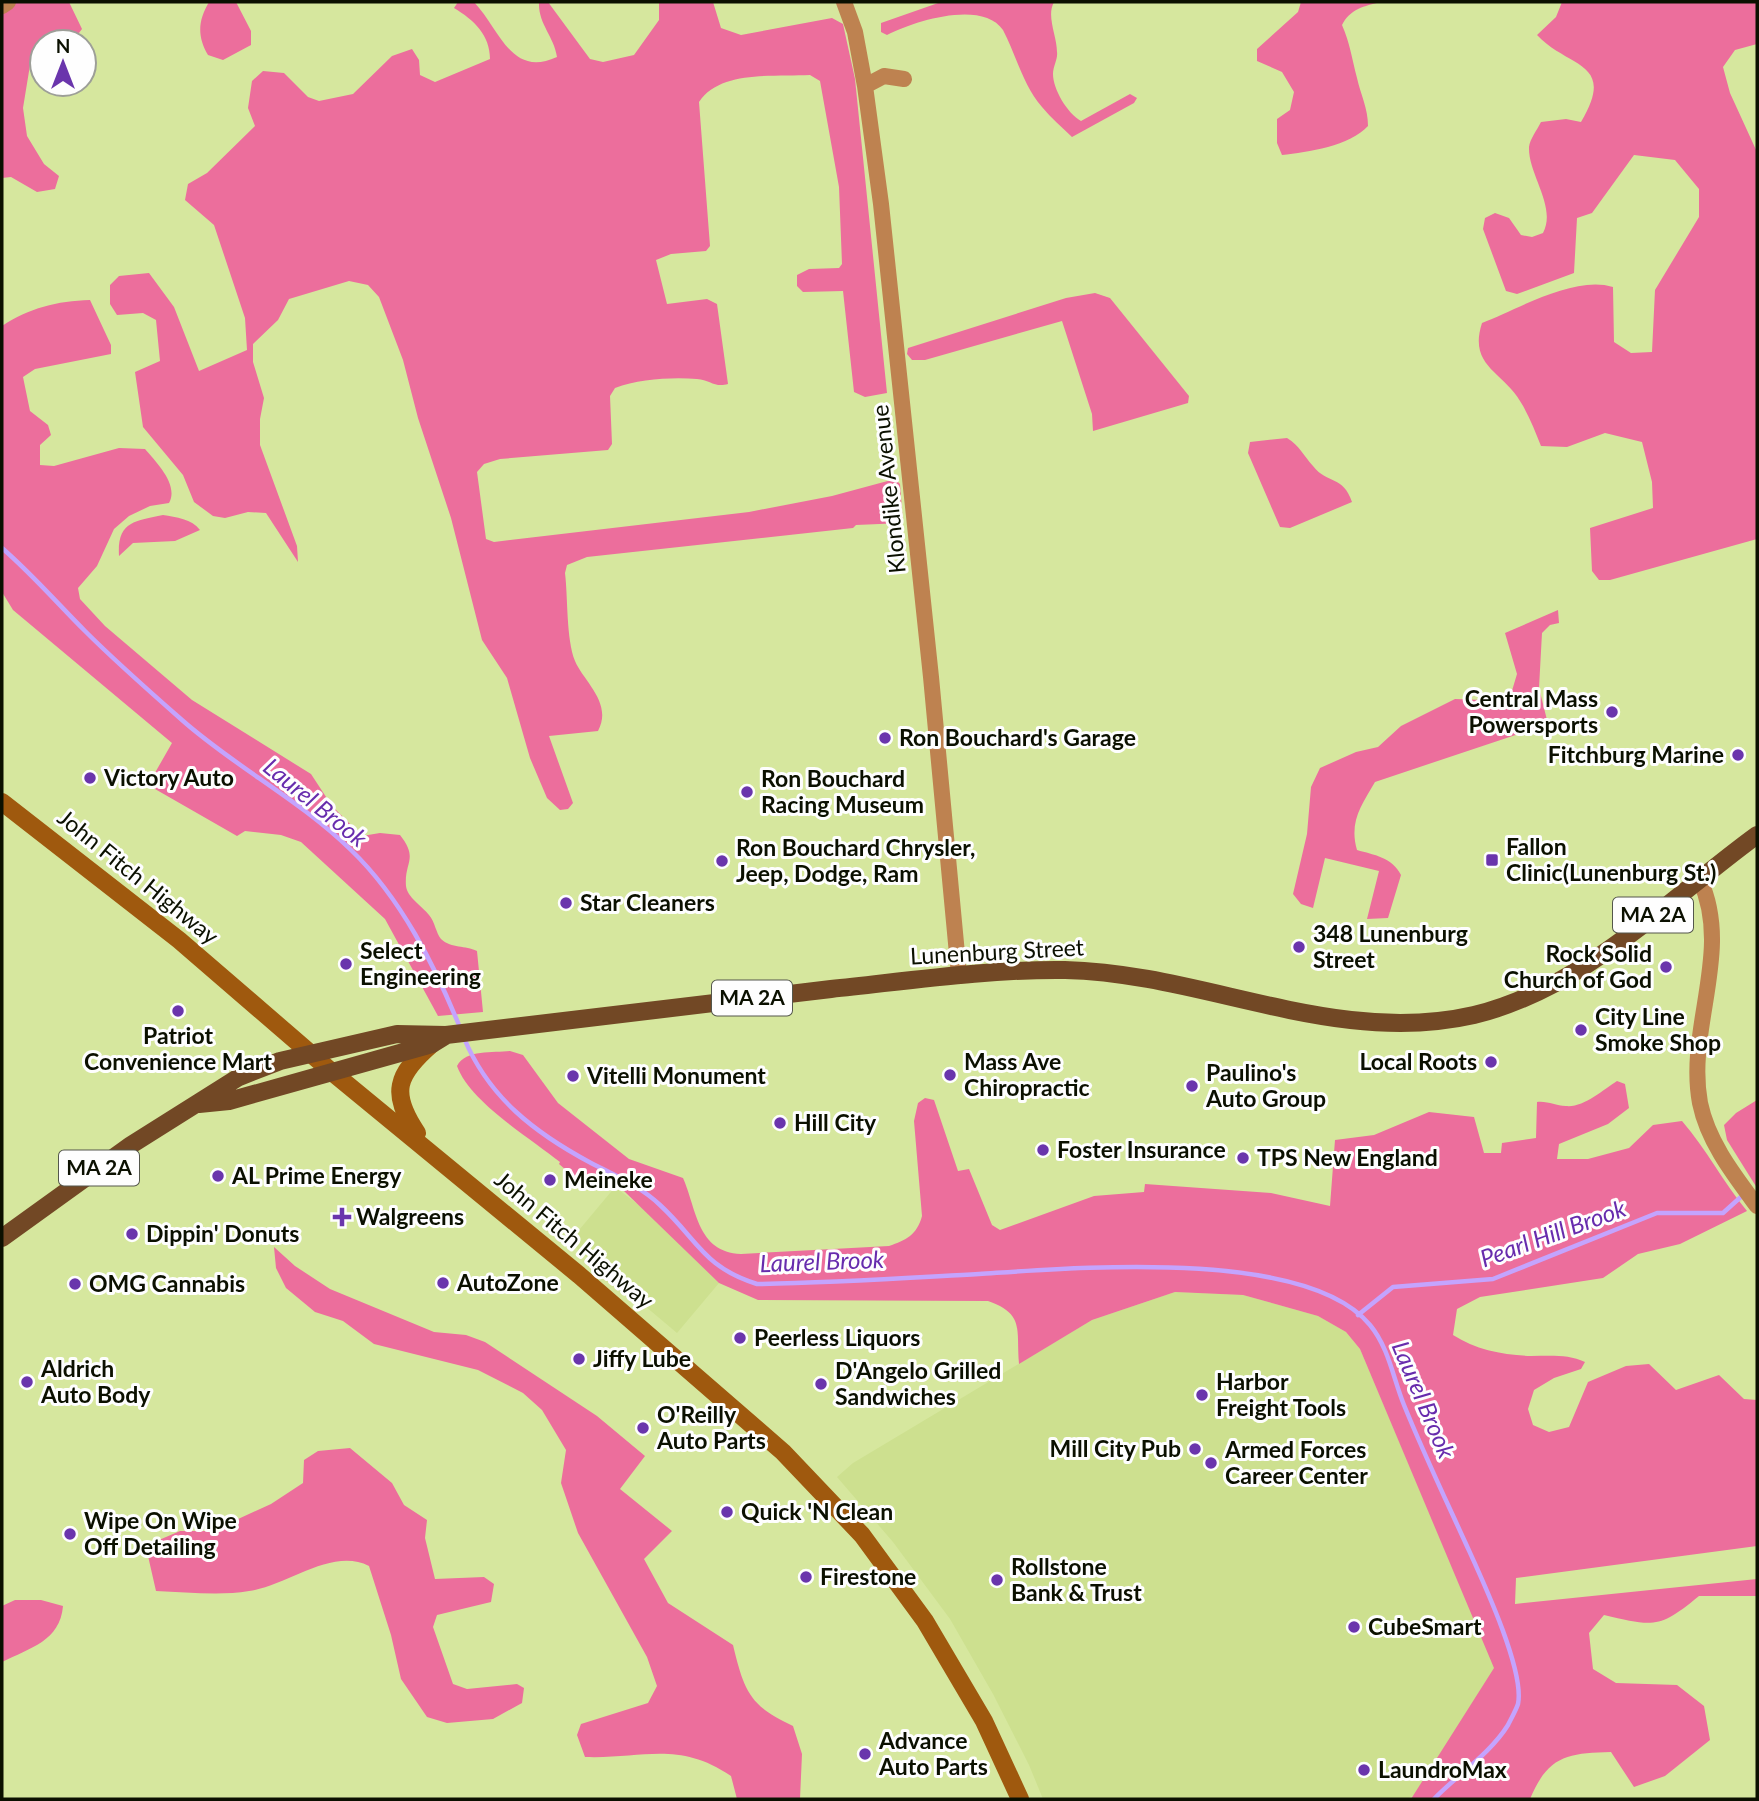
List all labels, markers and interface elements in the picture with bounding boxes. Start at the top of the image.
north arrow [28,28,98,98]
text: N [56,34,70,57]
street label: Klondike Avenue [865,403,911,575]
place label: Central Mass Powersports [1465,684,1598,738]
marker: Central Mass Powersports [1604,704,1620,720]
place label: Ron Bouchard's Garage [899,723,1136,751]
marker: Ron Bouchard's Garage [877,730,893,746]
place label: Fitchburg Marine [1548,740,1724,768]
marker: Fitchburg Marine [1730,747,1746,763]
water label: Laurel Brook [258,751,374,853]
place label: Victory Auto [103,763,234,791]
place label: Ron Bouchard Racing Museum [761,764,924,818]
marker: Victory Auto [82,770,98,786]
marker: Ron Bouchard Racing Museum [739,784,755,800]
street label: John Fitch Highway [53,803,225,950]
place label: Fallon Clinic(Lunenburg St.) [1506,832,1716,886]
place label: Ron Bouchard Chrysler, Jeep, Dodge, Ram [736,833,975,887]
marker: Fallon Clinic(Lunenburg St.) [1484,852,1500,868]
marker: Ron Bouchard Chrysler, Jeep, Dodge, Ram [714,853,730,869]
place label: Star Cleaners [580,888,715,916]
marker: Star Cleaners [558,895,574,911]
road number: MA 2A [1613,898,1693,932]
place label: 348 Lunenburg Street [1313,919,1468,973]
street label: Lunenburg Street [909,932,1085,970]
place label: Select Engineering [360,936,481,990]
marker: 348 Lunenburg Street [1291,939,1307,955]
place label: Rock Solid Church of God [1504,939,1652,993]
marker: Select Engineering [338,956,354,972]
marker: Rock Solid Church of God [1658,959,1674,975]
road number: MA 2A [712,981,792,1016]
place label: City Line Smoke Shop [1595,1002,1721,1056]
marker: Patriot Convenience Mart [170,1003,186,1019]
place label: Patriot Convenience Mart [84,1021,272,1075]
marker: City Line Smoke Shop [1573,1022,1589,1038]
place label: Mass Ave Chiropractic [964,1047,1090,1101]
place label: Local Roots [1359,1047,1477,1075]
marker: Local Roots [1483,1054,1499,1070]
place label: Paulino's Auto Group [1205,1058,1326,1112]
place label: Vitelli Monument [586,1061,766,1089]
marker: Mass Ave Chiropractic [942,1067,958,1083]
marker: Vitelli Monument [565,1068,581,1084]
marker: Paulino's Auto Group [1184,1078,1200,1094]
place label: Hill City [794,1108,877,1136]
marker: Hill City [772,1115,788,1131]
place label: Foster Insurance [1057,1135,1226,1163]
marker: Foster Insurance [1035,1142,1051,1158]
place label: TPS New England [1257,1143,1438,1171]
road number: MA 2A [59,1150,139,1186]
marker: TPS New England [1235,1150,1251,1166]
place label: AL Prime Energy [231,1161,402,1189]
street label: John Fitch Highway [489,1165,660,1314]
place label: Meineke [564,1165,653,1193]
marker: AL Prime Energy [210,1168,226,1184]
marker: Meineke [542,1172,558,1188]
water label: Pearl Hill Brook [1476,1193,1630,1272]
place label: Walgreens [356,1202,464,1230]
marker: Walgreens [334,1209,350,1225]
place label: Dippin' Donuts [146,1219,299,1247]
marker: Dippin' Donuts [124,1226,140,1242]
water label: Laurel Brook [759,1244,885,1277]
place label: AutoZone [456,1268,559,1296]
place label: OMG Cannabis [89,1269,245,1297]
marker: AutoZone [435,1275,451,1291]
marker: OMG Cannabis [67,1276,83,1292]
place label: Peerless Liquors [754,1323,920,1351]
marker: Peerless Liquors [732,1330,748,1346]
water label: Laurel Brook [1387,1336,1462,1463]
place label: Jiffy Lube [593,1344,691,1372]
marker: Jiffy Lube [571,1351,587,1367]
place label: Aldrich Auto Body [40,1354,151,1408]
place label: D'Angelo Grilled Sandwiches [835,1356,1001,1410]
place label: Harbor Freight Tools [1216,1367,1346,1421]
marker: Aldrich Auto Body [19,1374,35,1390]
marker: D'Angelo Grilled Sandwiches [813,1376,829,1392]
marker: Harbor Freight Tools [1194,1387,1210,1403]
place label: O'Reilly Auto Parts [656,1400,766,1454]
marker: O'Reilly Auto Parts [635,1420,651,1436]
place label: Mill City Pub [1050,1434,1181,1462]
place label: Armed Forces Career Center [1224,1435,1368,1489]
marker: Mill City Pub [1187,1441,1203,1457]
marker: Armed Forces Career Center [1203,1455,1219,1471]
place label: Quick 'N Clean [741,1497,893,1525]
marker: Quick 'N Clean [719,1504,735,1520]
place label: Wipe On Wipe Off Detailing [84,1506,237,1560]
marker: Wipe On Wipe Off Detailing [62,1526,78,1542]
place label: Rollstone Bank & Trust [1011,1552,1142,1606]
place label: Firestone [820,1562,916,1590]
marker: Firestone [798,1569,814,1585]
marker: Rollstone Bank & Trust [989,1572,1005,1588]
place label: CubeSmart [1368,1612,1482,1640]
marker: CubeSmart [1346,1619,1362,1635]
place label: Advance Auto Parts [878,1726,988,1780]
marker: Advance Auto Parts [857,1746,873,1762]
place label: LaundroMax [1378,1755,1507,1783]
marker: LaundroMax [1356,1762,1372,1778]

